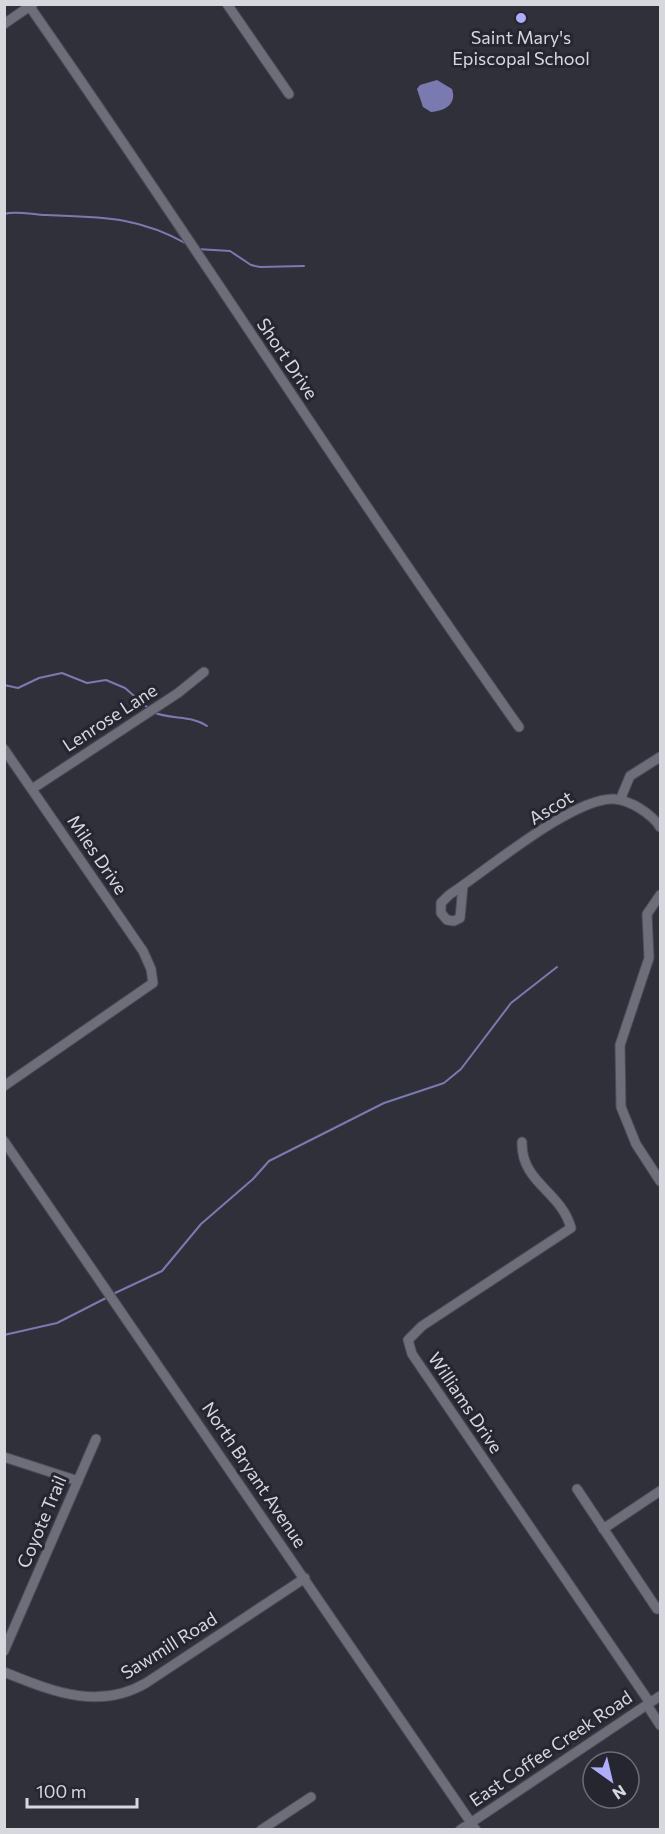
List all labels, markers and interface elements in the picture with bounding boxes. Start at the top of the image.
marker: Saint Mary's Episcopal School [514,11,528,25]
place label: Saint Mary's Episcopal School [452,26,590,69]
street label: Short Drive [253,314,323,403]
street label: Lenrose Lane [58,678,161,756]
street label: Ascot [524,785,577,829]
street label: Miles Drive [63,811,132,898]
street label: Williams Drive [424,1348,508,1457]
street label: North Bryant Avenue [198,1397,312,1552]
street label: Coyote Trail [12,1472,70,1571]
street label: Sawmill Road [116,1607,221,1683]
street label: East Coffee Creek Road [465,1686,636,1811]
north arrow [581,1750,641,1810]
scale bar [27,1771,136,1809]
text: 100 m [36,1780,86,1802]
text: N [609,1782,630,1804]

